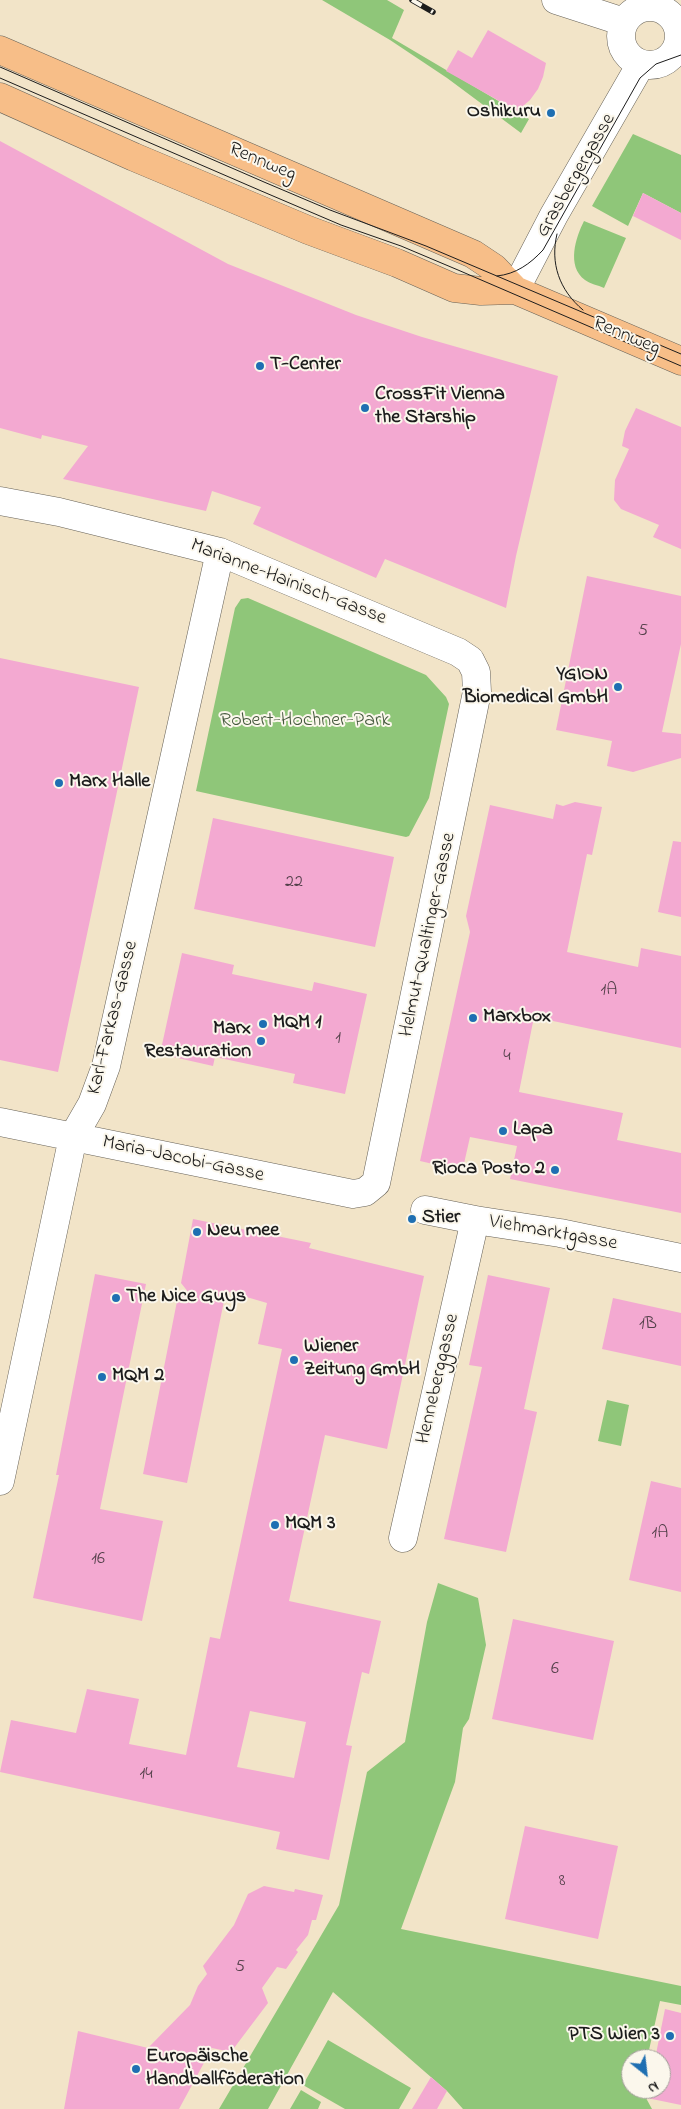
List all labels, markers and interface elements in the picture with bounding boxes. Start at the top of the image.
place label: Oshikuru [467,101,541,125]
marker: Oshikuru [545,107,557,119]
street label: Grasbergergasse [532,110,622,242]
street label: Rennweg [225,138,299,188]
street label: Rennweg [589,312,663,362]
place label: T-Center [270,354,341,378]
marker: T-Center [254,360,266,372]
place label: CrossFit Vienna the Starship [375,384,505,431]
marker: CrossFit Vienna the Starship [359,402,371,414]
street label: Marianne-Hainisch-Gasse [187,535,389,631]
house number: 5 [638,621,648,643]
place label: YGION Biomedical GmbH [463,664,608,711]
marker: YGION Biomedical GmbH [612,681,624,693]
park label: Robert-Hochner-Park [220,710,390,734]
place label: Marx Halle [69,771,150,795]
marker: Marx Halle [53,777,65,789]
street label: Helmut-Qualtinger-Gasse [396,831,462,1039]
house number: 22 [285,872,303,894]
street label: Karl-Farkas-Gasse [83,939,145,1097]
house number: 1A [601,980,617,1002]
place label: Marxbox [483,1006,551,1030]
place label: MQM 1 [273,1012,321,1036]
marker: Marxbox [467,1012,479,1024]
place label: Marx Restauration [144,1018,251,1065]
marker: MQM 1 [257,1018,269,1030]
house number: 1 [335,1028,341,1050]
marker: Marx Restauration [255,1035,267,1047]
house number: 4 [503,1046,511,1068]
place label: Lapa [513,1119,553,1143]
marker: Lapa [497,1125,509,1137]
street label: Maria-Jacobi-Gasse [100,1131,266,1189]
place label: Rioca Posto 2 [432,1158,545,1182]
marker: Rioca Posto 2 [549,1164,561,1176]
place label: Stier [422,1207,460,1231]
street label: Viehmarktgasse [487,1211,619,1257]
marker: Stier [406,1213,418,1225]
place label: Neu mee [207,1220,279,1244]
marker: Neu mee [191,1226,203,1238]
place label: The Nice Guys [126,1286,246,1310]
marker: The Nice Guys [110,1292,122,1304]
street label: Henneberggasse [412,1311,466,1447]
house number: 1B [639,1314,657,1336]
place label: Wiener Zeitung GmbH [304,1336,420,1383]
marker: Wiener Zeitung GmbH [288,1354,300,1366]
place label: MQM 2 [112,1365,164,1389]
marker: MQM 2 [96,1371,108,1383]
place label: MQM 3 [285,1513,335,1537]
marker: MQM 3 [269,1519,281,1531]
house number: 1A [652,1523,668,1545]
house number: 16 [91,1549,105,1571]
house number: 6 [551,1659,559,1681]
house number: 14 [139,1764,153,1786]
house number: 8 [559,1871,565,1893]
house number: 5 [235,1957,245,1979]
place label: PTS Wien 3 [568,2024,660,2048]
marker: PTS Wien 3 [664,2030,676,2042]
place label: Europäische Handballföderation [146,2046,304,2093]
north arrow [621,2049,671,2099]
marker: Europäische Handballföderation [130,2063,142,2075]
text: N [644,2075,662,2098]

